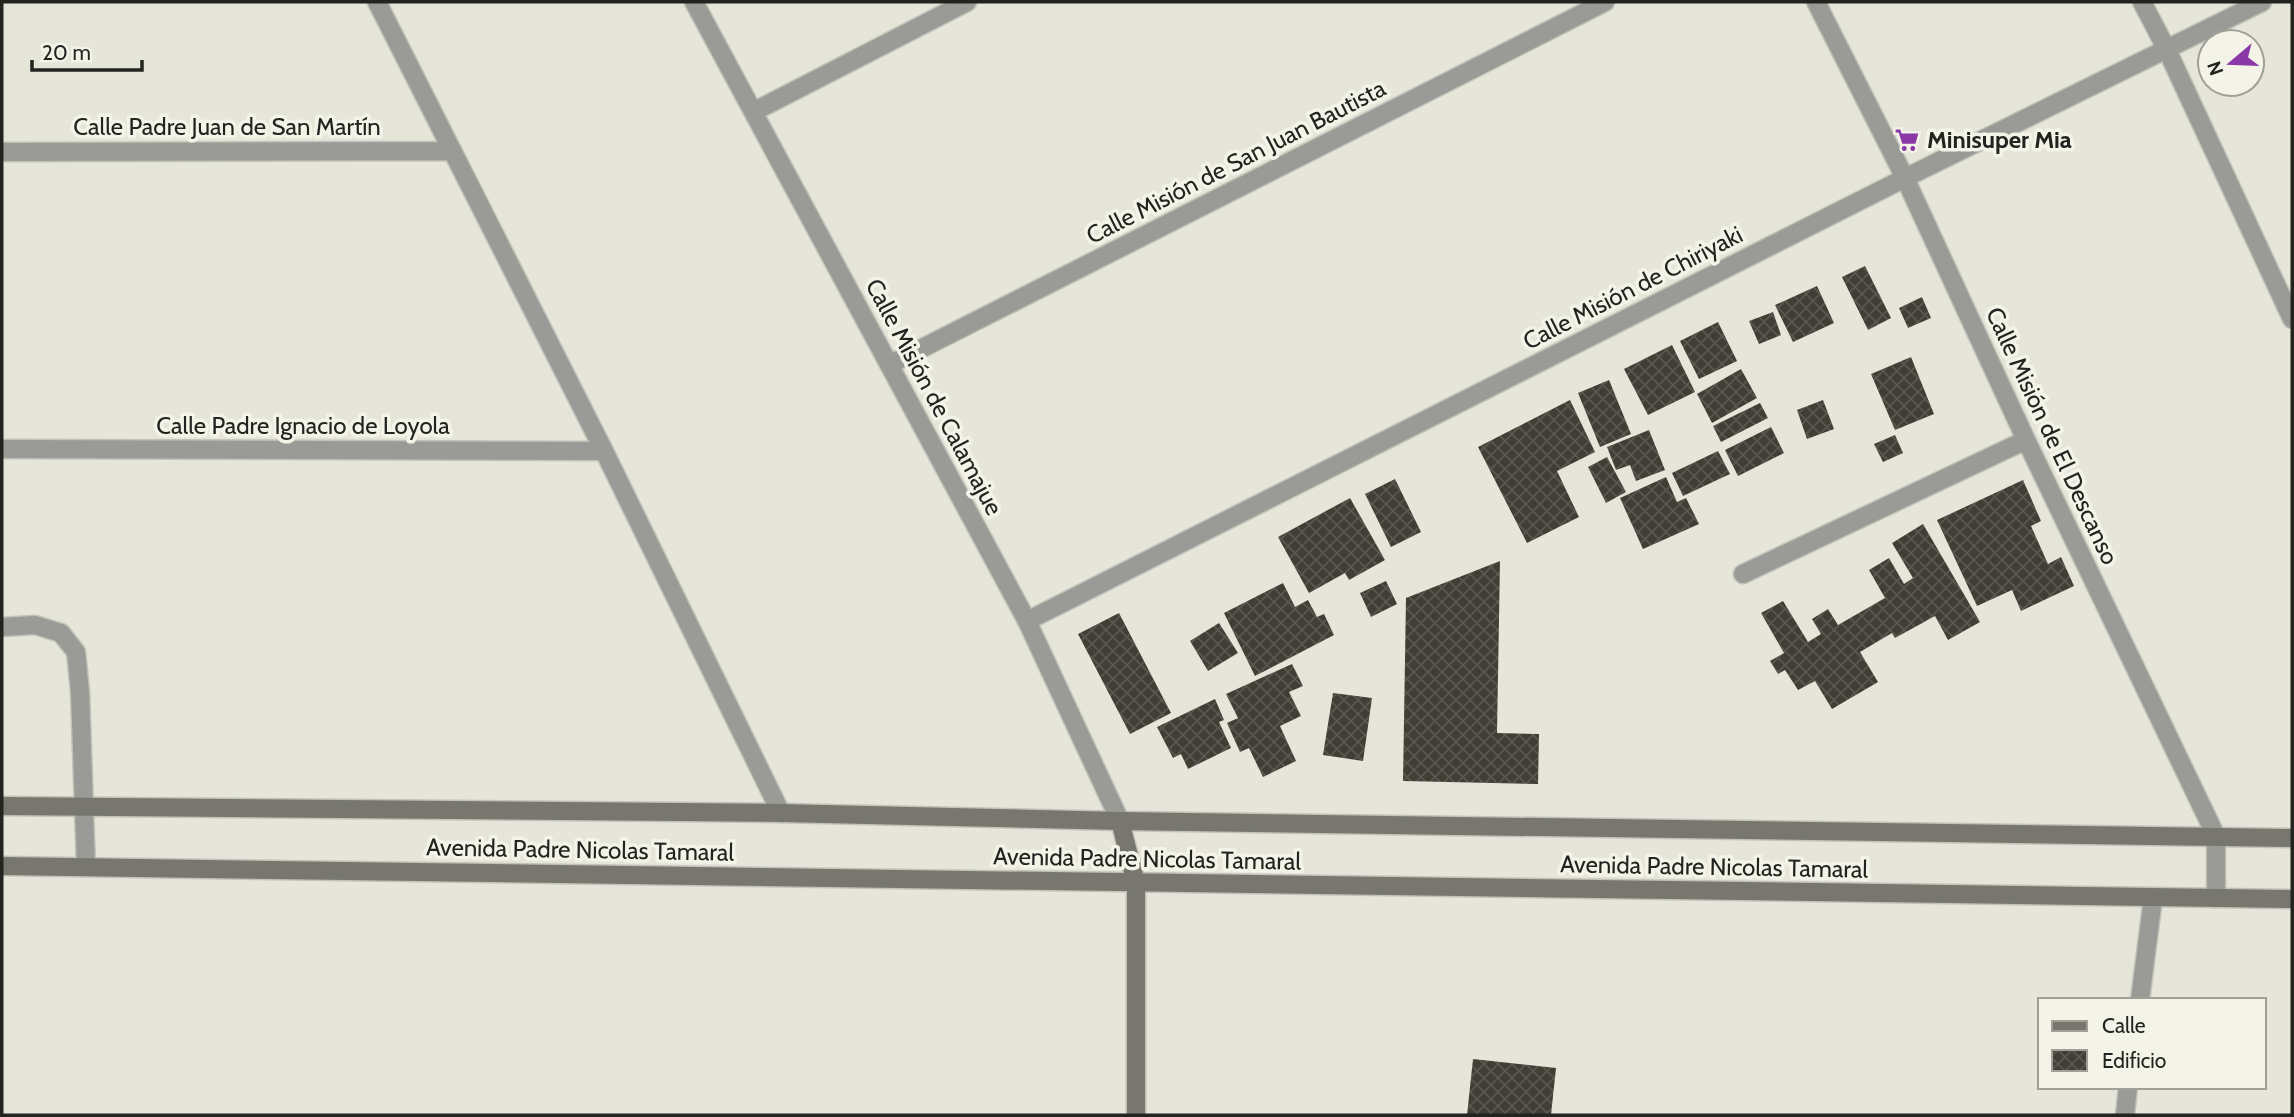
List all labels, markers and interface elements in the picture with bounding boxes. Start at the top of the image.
scale bar [32,28,142,72]
north arrow [2196,28,2266,98]
text: 20 m [42,40,91,65]
text: N [2202,58,2228,78]
street label: Calle Misión de San Juan Bautista [1081,73,1391,250]
street label: Calle Padre Juan de San Martín [73,112,381,141]
place label: Minisuper Mia [1927,125,2072,154]
supermarket icon: Minisuper Mia [1893,126,1921,154]
street label: Calle Misión de Chiriyaki [1518,220,1747,356]
street label: Calle Misión de Calamajue [860,274,1009,520]
street label: Calle Misión de El Descanso [1980,303,2125,569]
street label: Calle Padre Ignacio de Loyola [156,411,450,440]
street label: Avenida Padre Nicolas Tamaral [426,832,735,867]
street label: Avenida Padre Nicolas Tamaral [993,841,1302,876]
street label: Avenida Padre Nicolas Tamaral [1560,849,1869,884]
legend [2038,998,2266,1089]
text: Calle [2102,1013,2146,1038]
text: Edificio [2102,1048,2166,1073]

